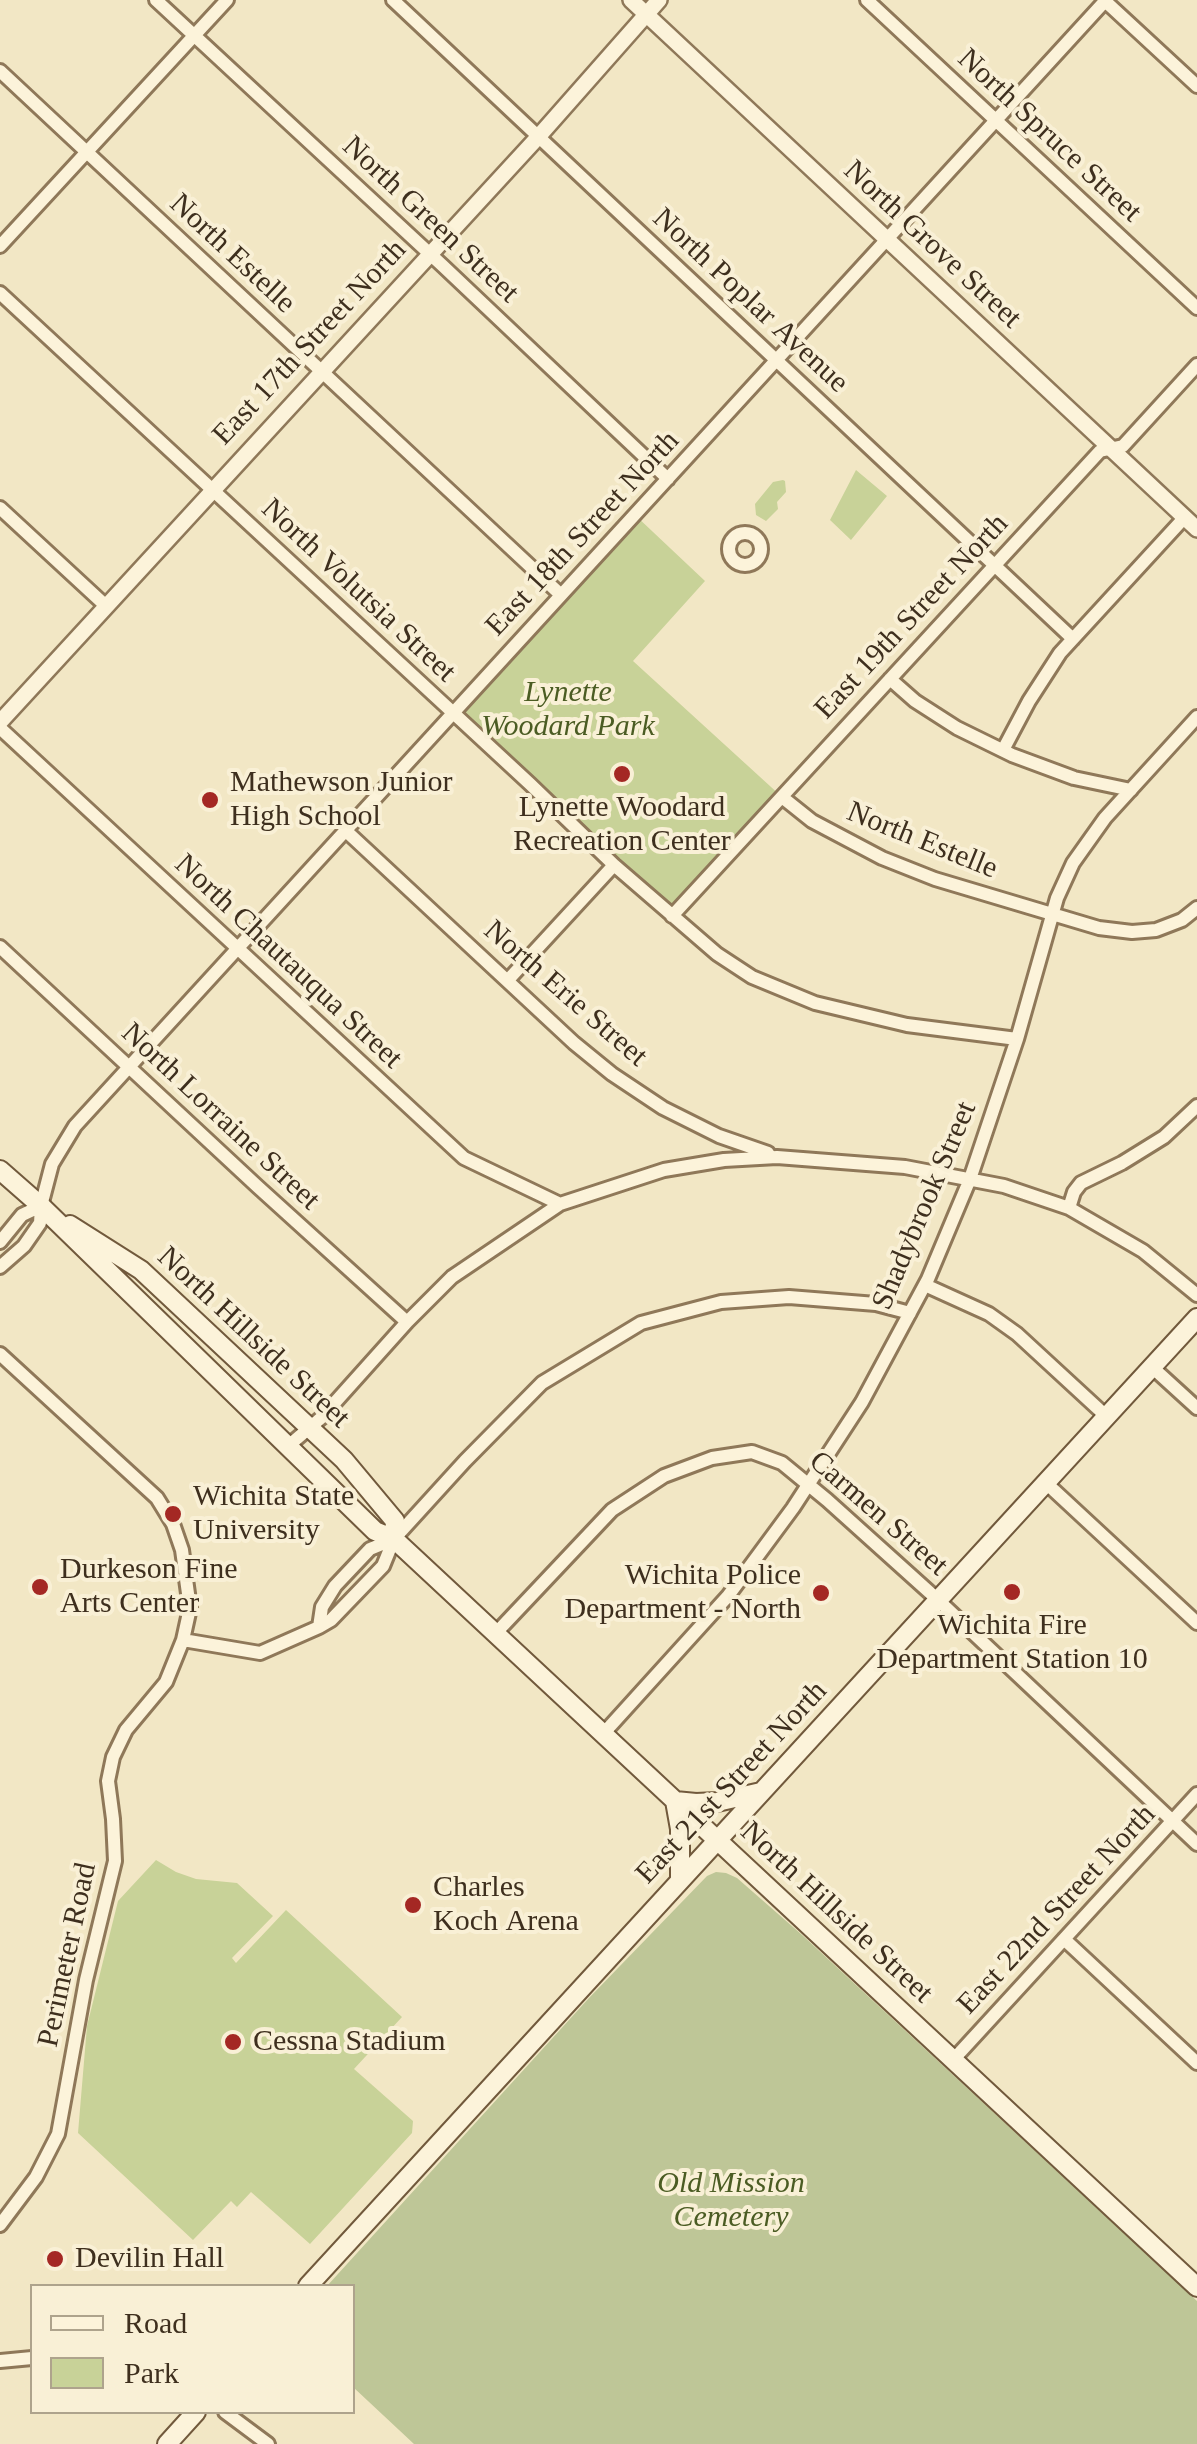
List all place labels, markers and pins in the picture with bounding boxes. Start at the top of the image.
marker: Lynette Woodard Recreation Center [611,763,633,785]
place label: Mathewson Junior High School [230,765,452,836]
marker: Mathewson Junior High School [199,789,221,811]
place label: Lynette Woodard Recreation Center [513,790,731,860]
place label: Wichita State University [193,1479,354,1550]
marker: Wichita State University [162,1503,184,1525]
place label: Durkeson Fine Arts Center [60,1552,237,1622]
place label: Wichita Police Department - North [564,1558,801,1628]
marker: Durkeson Fine Arts Center [29,1576,51,1598]
marker: Wichita Fire Department Station 10 [1001,1581,1023,1603]
marker: Wichita Police Department - North [810,1582,832,1604]
place label: Wichita Fire Department Station 10 [876,1608,1148,1678]
place label: Charles Koch Arena [433,1870,579,1940]
marker: Charles Koch Arena [402,1894,424,1916]
place label: Cessna Stadium [253,2024,445,2060]
marker: Cessna Stadium [222,2031,244,2053]
place label: Devilin Hall [75,2241,224,2277]
marker: Devilin Hall [44,2248,66,2270]

